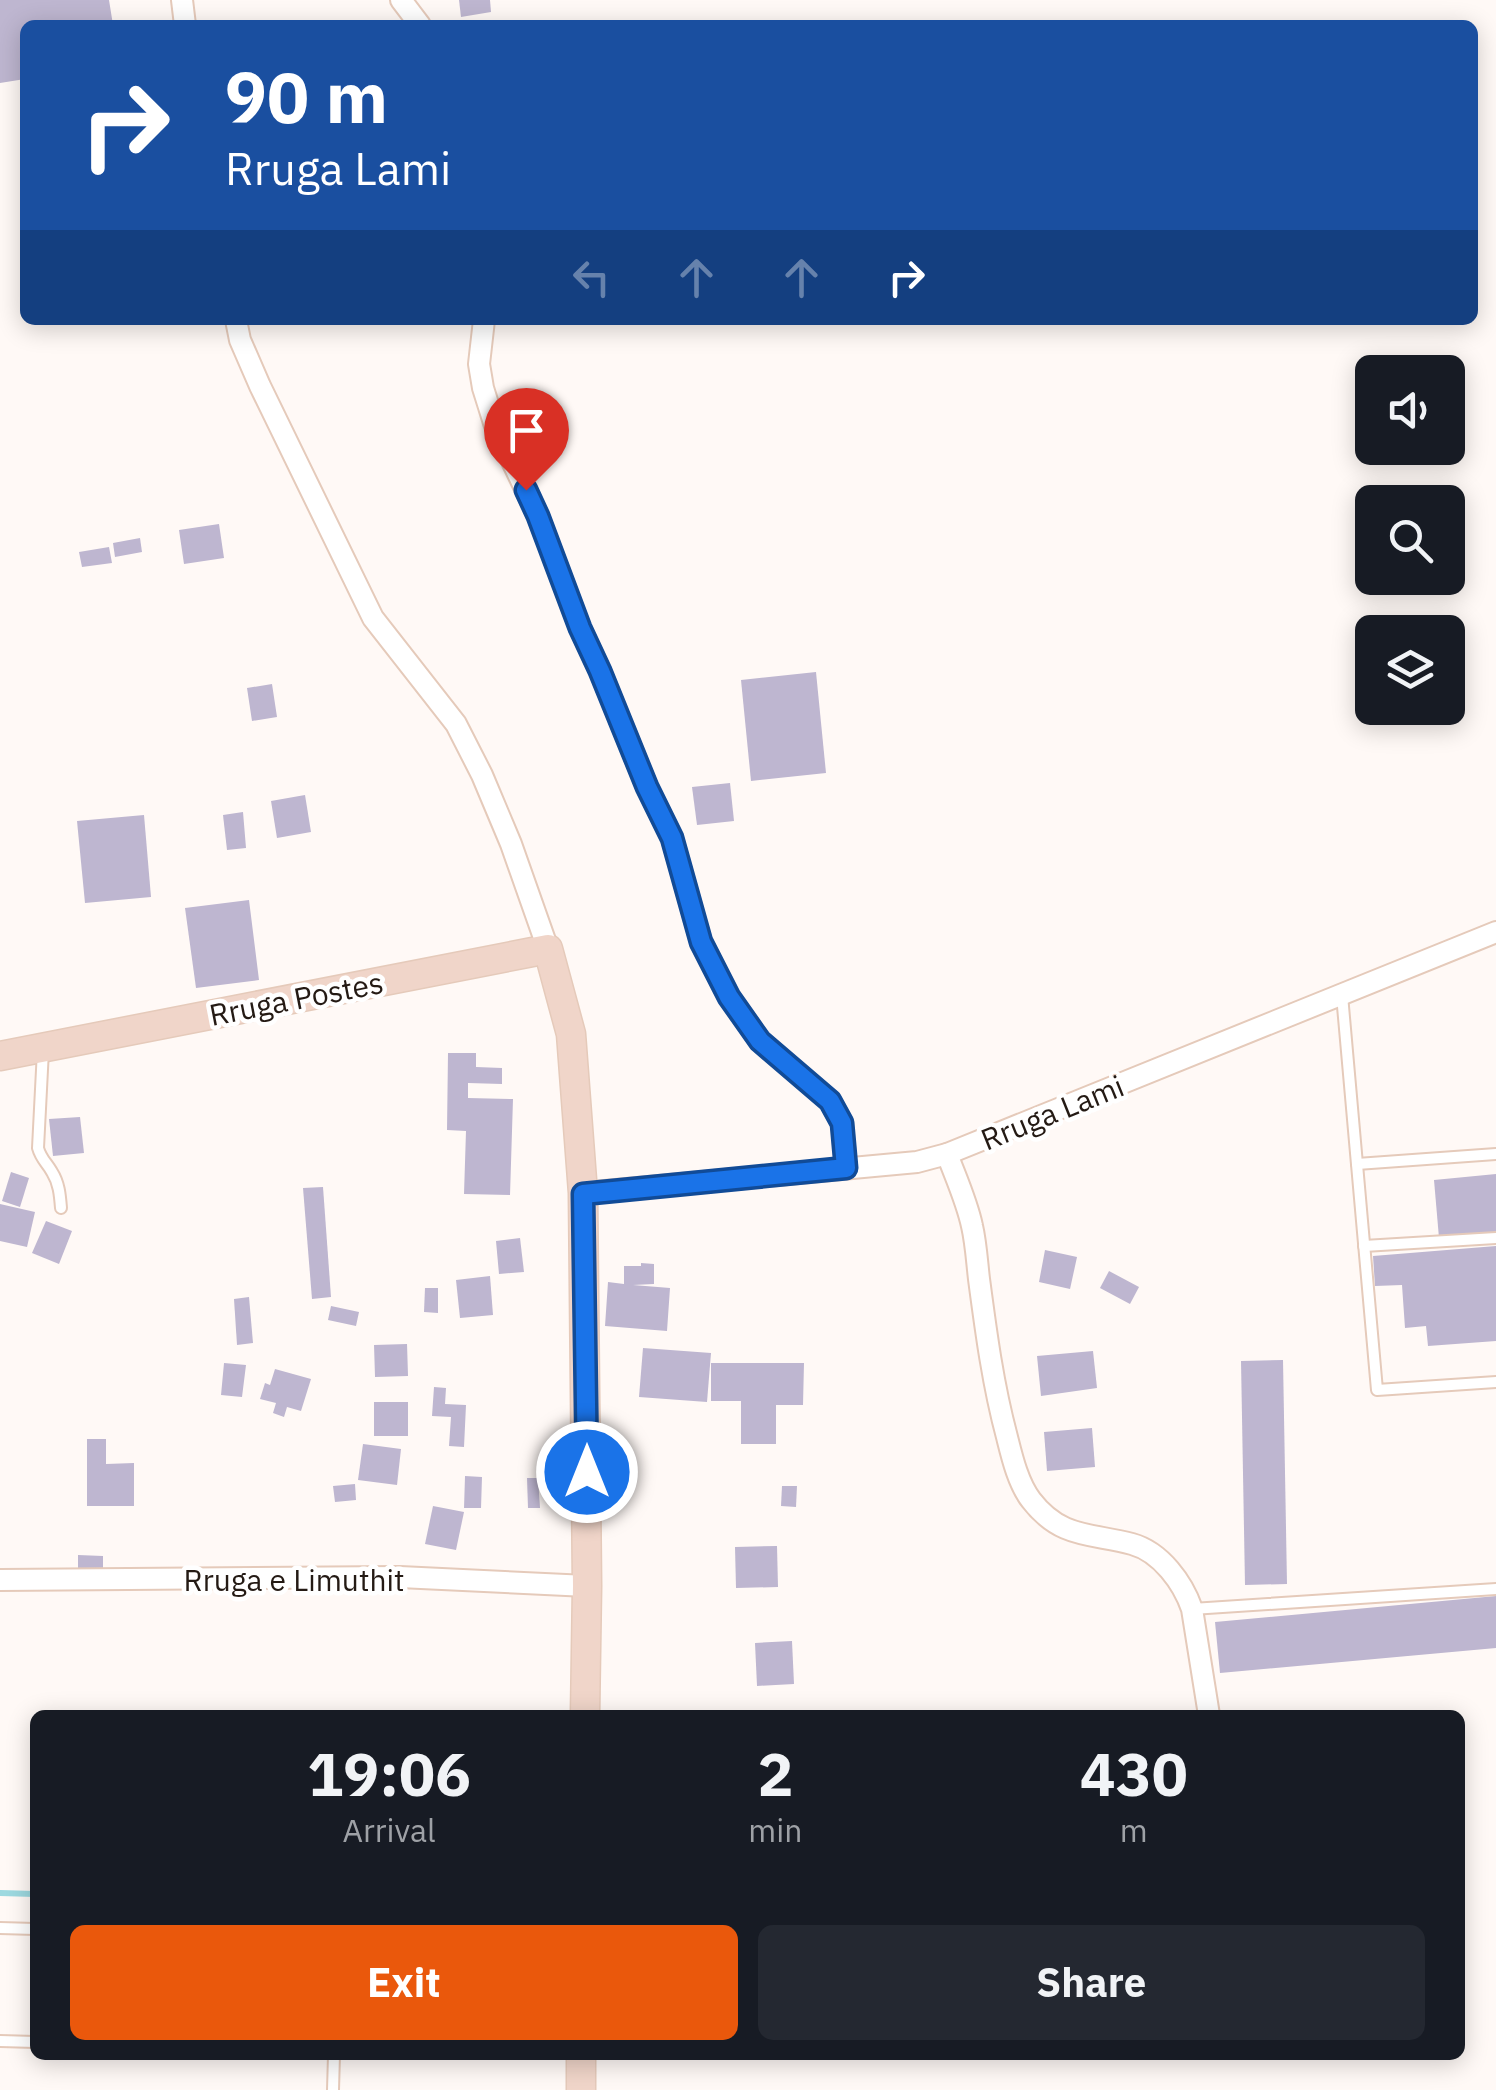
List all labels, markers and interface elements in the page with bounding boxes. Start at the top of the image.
text: 90 m [225,51,388,142]
icon: right [60,60,190,190]
text: Rruga Lami [225,139,451,197]
icon: left [564,250,619,305]
icon: ahead [669,250,724,305]
icon: ahead [774,250,829,305]
icon: right [879,250,934,305]
map controls [1355,355,1465,725]
button: sound [1355,355,1465,465]
pin [484,388,569,491]
icon: arrive [499,403,554,458]
button: search [1355,485,1465,595]
button: layers [1355,615,1465,725]
street label: Rruga Postes [206,962,386,1034]
street label: Rruga Lami [975,1066,1129,1158]
position arrow [535,1420,639,1524]
street label: Rruga e Limuthit [183,1560,405,1599]
text: 19:06 [307,1734,471,1813]
text: 2 [757,1734,793,1813]
text: 430 [1080,1734,1188,1813]
text: Arrival [343,1809,436,1851]
text: min [748,1809,802,1851]
text: m [1120,1809,1148,1851]
button: Exit [70,1925,738,2040]
button: Share [758,1925,1425,2040]

